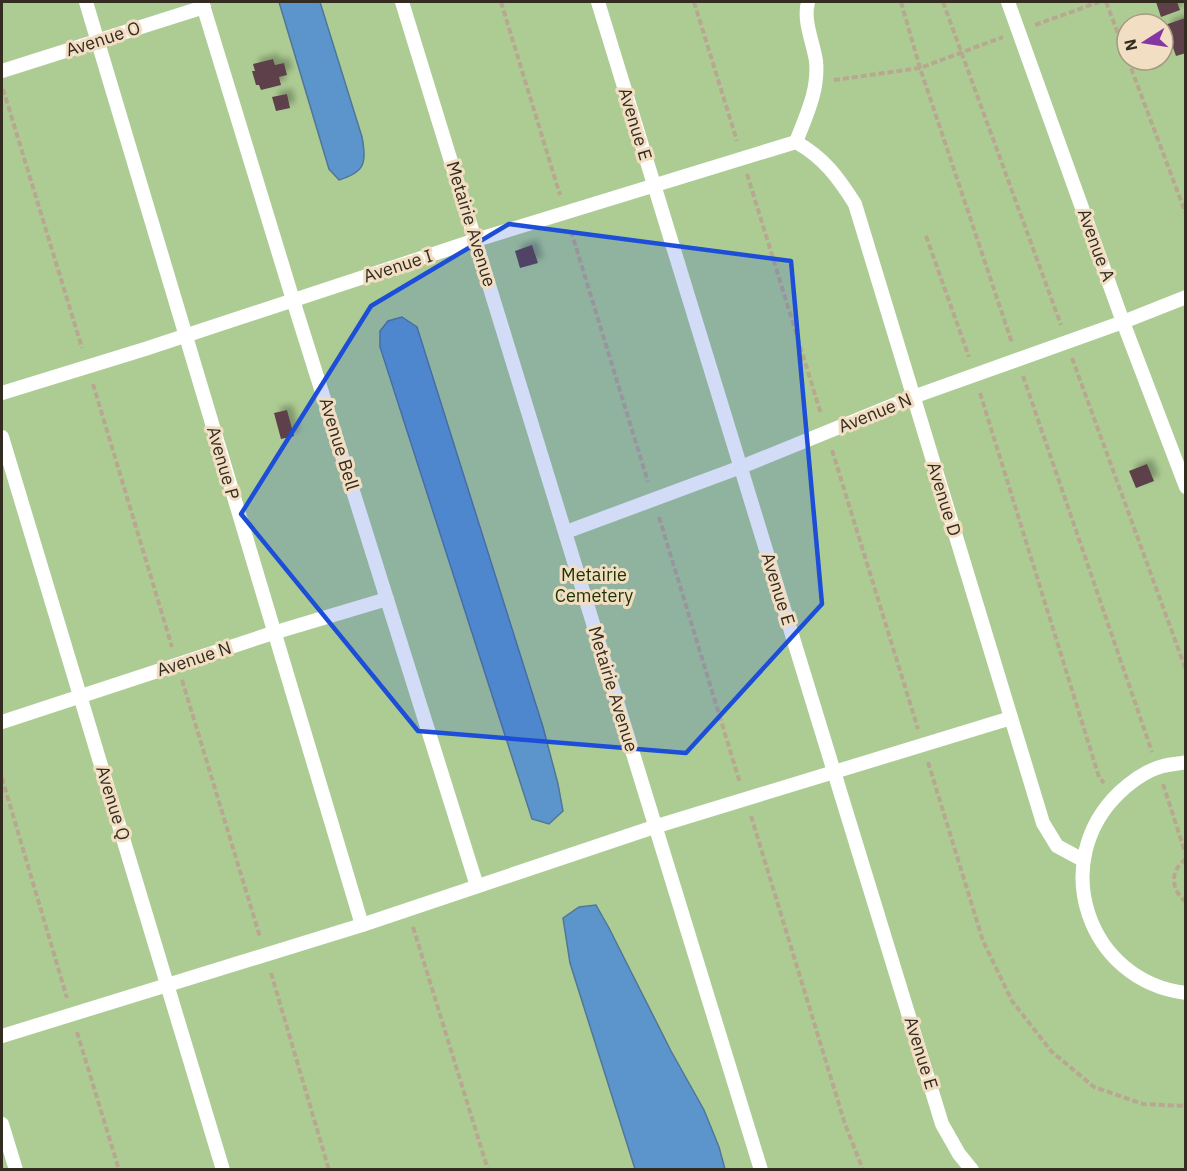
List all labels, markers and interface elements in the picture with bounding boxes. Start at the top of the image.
north arrow [1115,12,1175,72]
street label: Avenue O [63,16,143,61]
text: N [1119,37,1141,53]
street label: Avenue E [614,85,657,163]
street label: Metairie Avenue [441,158,502,290]
street label: Avenue A [1073,205,1120,285]
street label: Avenue I [360,244,435,288]
street label: Avenue N [835,387,915,438]
street label: Avenue Bell [314,395,364,493]
street label: Avenue P [202,424,245,502]
street label: Avenue D [922,459,967,539]
street label: Avenue E [757,550,800,628]
park label: Metairie Cemetery [555,563,633,607]
street label: Metairie Avenue [583,623,644,755]
street label: Avenue N [154,636,234,681]
street label: Avenue Q [91,763,136,843]
street label: Avenue E [900,1014,943,1092]

